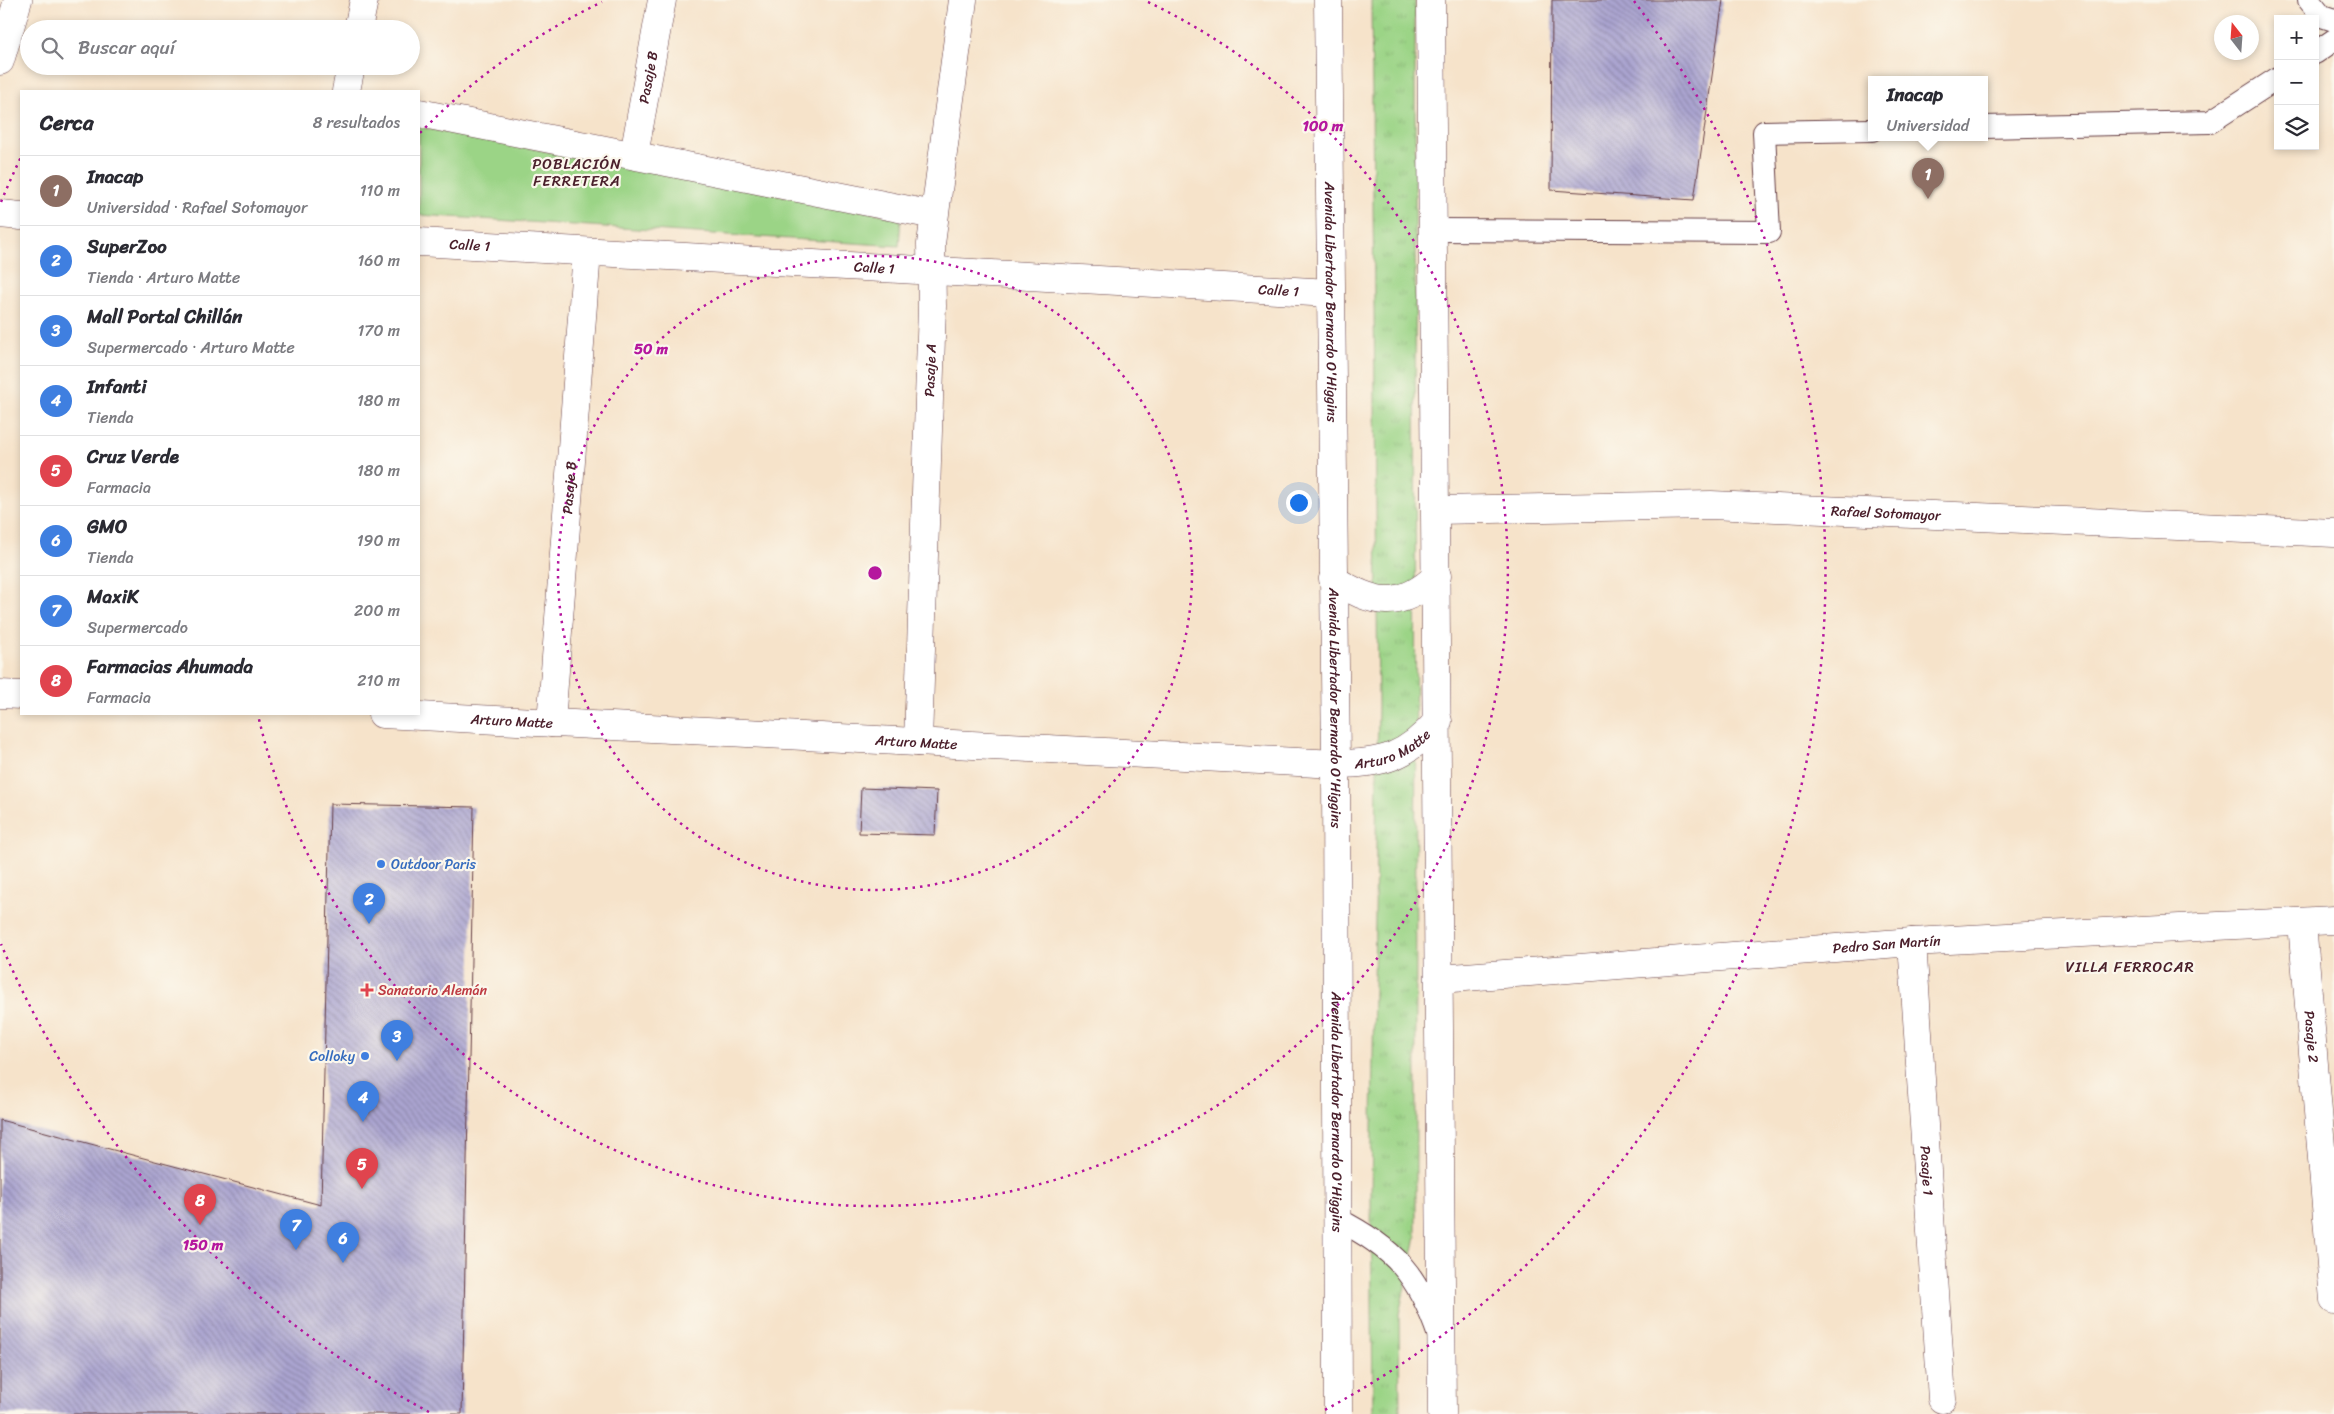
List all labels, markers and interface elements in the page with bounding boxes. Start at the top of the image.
north arrow [2214,15,2259,60]
map controls [2274,15,2319,150]
button: + [2274,15,2319,60]
search box [20,20,420,75]
text: Buscar aquí [78,31,175,64]
icon: search [38,34,66,62]
street label: Pasaje B [631,49,665,105]
button: − [2274,60,2319,105]
popup [1868,76,1988,141]
text: Inacap [1887,78,1943,111]
text: Cerca [40,104,94,142]
button: layers [2274,105,2319,150]
text: 8 resultados [313,108,400,137]
text: Universidad [1887,111,1969,140]
text: 100 m [1303,113,1344,139]
district label: POBLACIÓN FERRETERA [532,151,622,194]
pin: 1 [1912,158,1944,199]
text: Inacap [87,160,143,193]
text: 1 [53,176,59,205]
text: 110 m [360,176,400,205]
street label: Avenida Libertador Bernardo O'Higgins [1317,181,1345,423]
text: Universidad · Rafael Sotomayor [87,193,308,222]
text: SuperZoo [87,230,167,263]
street label: Calle 1 [449,231,491,258]
text: 2 [51,246,61,275]
text: 160 m [357,246,400,275]
street label: Calle 1 [853,254,895,281]
text: Tienda · Arturo Matte [87,263,240,292]
street label: Calle 1 [1258,277,1300,304]
text: Mall Portal Chillán [87,300,242,333]
text: 3 [52,316,60,345]
text: 170 m [357,316,400,345]
text: Supermercado · Arturo Matte [87,333,295,362]
text: 50 m [634,336,669,362]
street label: Pasaje A [917,343,943,397]
text: Infanti [87,370,146,403]
text: 4 [51,386,61,415]
text: 180 m [357,386,400,415]
text: Tienda [87,403,134,432]
text: Cruz Verde [87,440,179,473]
text: 5 [51,456,61,485]
text: 180 m [357,456,400,485]
street label: Pasaje B [555,460,583,515]
text: Farmacia [87,473,151,502]
your location [1286,490,1312,516]
street label: Rafael Sotomayor [1830,498,1942,528]
text: GMO [87,510,127,543]
text: 6 [51,526,61,555]
text: 190 m [357,526,400,555]
text: Tienda [87,543,134,572]
centre of rings [866,564,884,582]
text: MaxiK [87,580,139,613]
street label: Avenida Libertador Bernardo O'Higgins [1322,587,1349,829]
text: 7 [51,596,61,625]
text: 200 m [354,596,400,625]
text: Supermercado [87,613,188,642]
text: Farmacias Ahumada [87,650,253,683]
text: 8 [51,666,61,695]
text: 210 m [357,666,400,695]
text: Farmacia [87,683,151,712]
street label: Arturo Matte [469,706,554,735]
street label: Arturo Matte [1353,723,1437,776]
street label: Arturo Matte [873,727,958,757]
place label: Outdoor Paris [391,852,477,877]
marker: Outdoor Paris [375,858,387,870]
pin: 2 [353,883,385,924]
street label: Pedro San Martín [1832,928,1942,961]
district label: VILLA FERROCAR [2065,954,2195,980]
place label: Sanatorio Alemán [378,978,487,1003]
marker: Sanatorio Alemán [360,983,374,997]
street label: Avenida Libertador Bernardo O'Higgins [1324,991,1350,1233]
street label: Pasaje 2 [2297,1010,2326,1064]
pin: 3 [381,1020,413,1061]
place label: Colloky [309,1044,356,1069]
marker: Colloky [359,1050,371,1062]
pin: 4 [347,1081,379,1122]
street label: Pasaje 1 [1913,1145,1941,1196]
pin: 5 [346,1148,378,1189]
pin: 8 [184,1184,216,1225]
pin: 7 [280,1209,312,1250]
pin: 6 [327,1222,359,1263]
text: 150 m [183,1232,224,1258]

